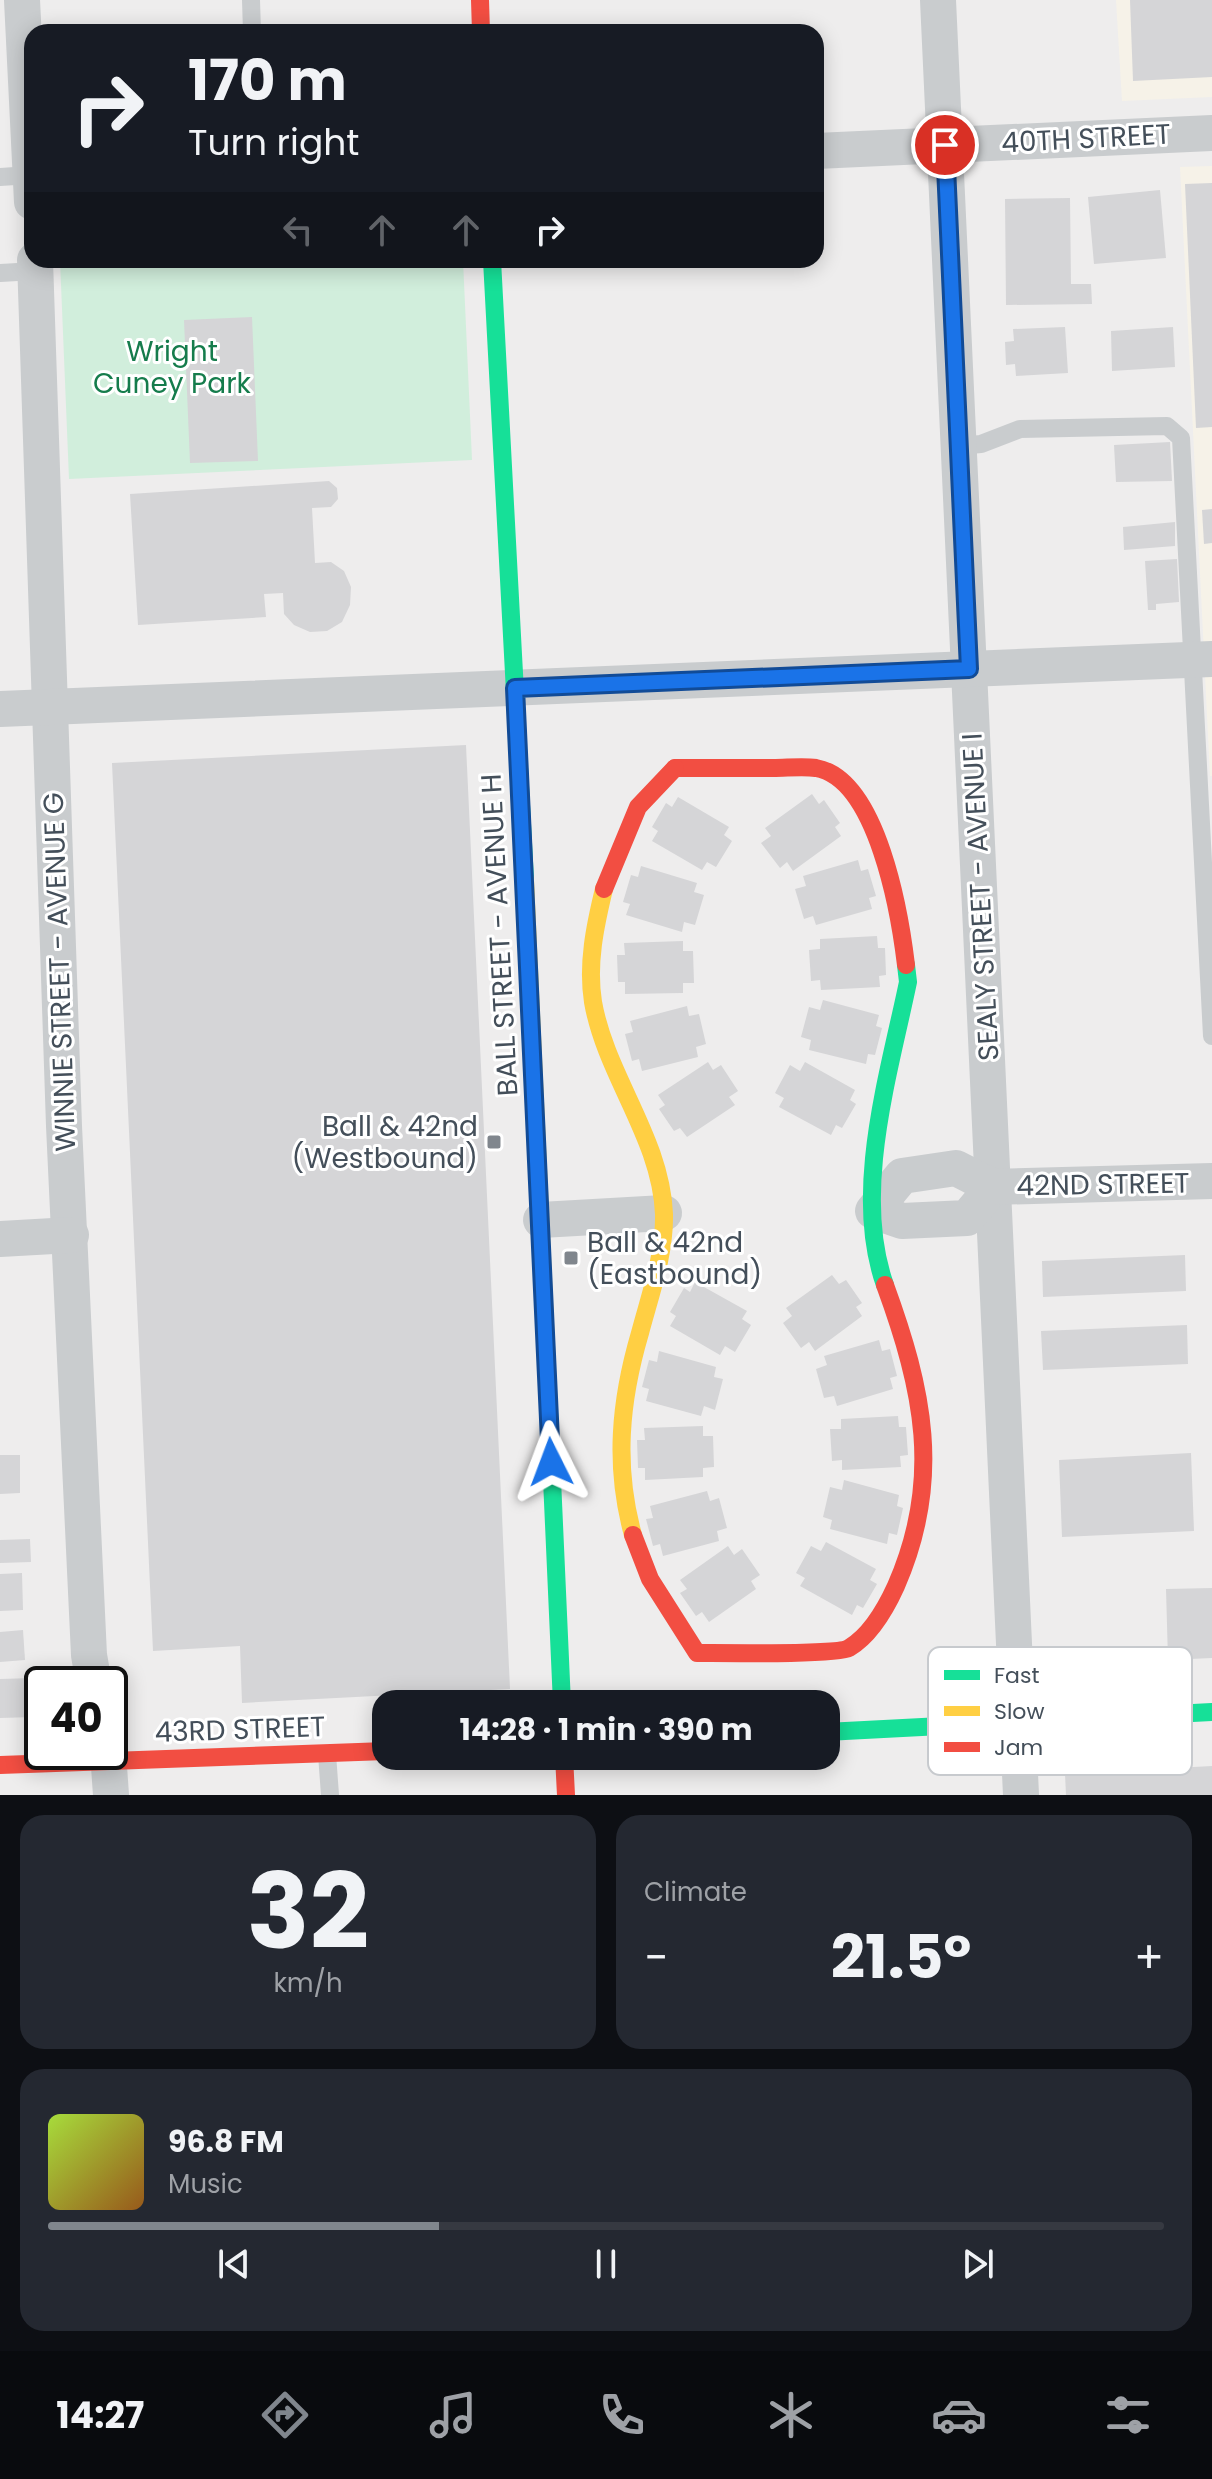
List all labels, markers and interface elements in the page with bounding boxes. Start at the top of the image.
text: 170 m [188,41,347,120]
icon: right [56,56,160,160]
pin [911,111,979,179]
street label: 40TH STREET [1000,115,1172,162]
text: Turn right [188,117,359,168]
icon: arrive [923,123,967,167]
icon: left [276,208,320,252]
icon: ahead [360,208,404,252]
icon: ahead [444,208,488,252]
icon: right [528,208,572,252]
park label: Wright Cuney Park [93,332,252,403]
street label: SEALY STREET - AVENUE I [952,732,1009,1062]
street label: BALL STREET - AVENUE H [472,773,527,1097]
street label: WINNIE STREET - AVENUE G [34,792,85,1152]
place label: Ball & 42nd (Westbound) [291,1107,478,1178]
marker: Ball & 42nd (Westbound) [485,1133,503,1151]
street label: 42ND STREET [1016,1163,1190,1206]
place label: Ball & 42nd (Eastbound) [587,1223,762,1294]
marker: Ball & 42nd (Eastbound) [562,1249,580,1267]
position arrow [509,1420,593,1504]
legend [928,1647,1192,1775]
text: Fast [994,1660,1039,1691]
speed limit sign: 40 [24,1666,128,1770]
text: Slow [994,1696,1044,1727]
street label: 43RD STREET [154,1707,326,1752]
text: 14:28 · 1 min · 390 m [460,1708,752,1751]
text: Jam [994,1732,1043,1763]
text: 32 [247,1839,369,1984]
text: Climate [644,1874,747,1910]
text: 21.5° [831,1915,971,1999]
text: − [644,1927,668,1988]
text: + [1134,1927,1164,1988]
text: km/h [273,1965,343,2001]
text: 96.8 FM [168,2120,284,2163]
text: Music [168,2166,243,2202]
icon: previous [212,2242,256,2286]
icon: pause [584,2242,628,2286]
icon: next [956,2242,1000,2286]
icon: directions [257,2387,313,2443]
icon: music [425,2387,481,2443]
icon: phone [594,2387,650,2443]
icon: climate [763,2387,819,2443]
icon: car [931,2387,987,2443]
icon: filters [1100,2387,1156,2443]
text: 14:27 [56,2390,144,2441]

